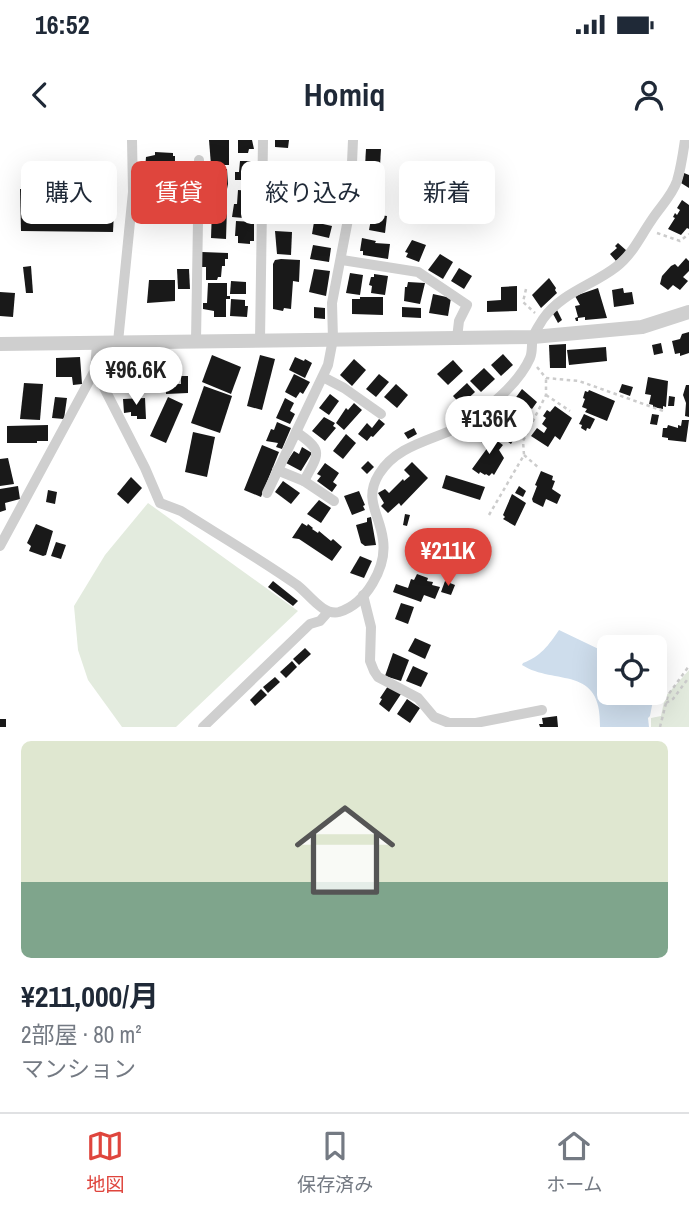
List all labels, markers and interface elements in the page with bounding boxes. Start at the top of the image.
text: 16:52 [35,7,90,42]
text: Homiq [304,73,385,116]
icon: back [21,76,59,114]
icon: person [630,76,668,114]
chip: 購入 [21,161,117,224]
chip: 賃貸 [131,161,227,224]
chip: 絞り込み [241,161,385,224]
chip: 新着 [399,161,495,224]
pin: ¥96.6K [79,348,193,407]
text: ¥96.6K [106,354,166,385]
pin: ¥136K [440,396,538,456]
text: ¥136K [461,403,517,434]
pin: ¥211K [399,528,497,588]
text: ¥211K [421,535,475,566]
map controls [597,635,667,705]
button: locate [597,635,667,705]
icon: home [282,787,408,913]
text: ¥211,000/月 [21,976,159,1016]
text: 2部屋 · 80 m² [21,1019,141,1050]
text: マンション [21,1053,136,1084]
tab: 地図 [86,1127,124,1197]
tab: 保存済み [297,1127,373,1197]
tab: ホーム [546,1127,603,1197]

